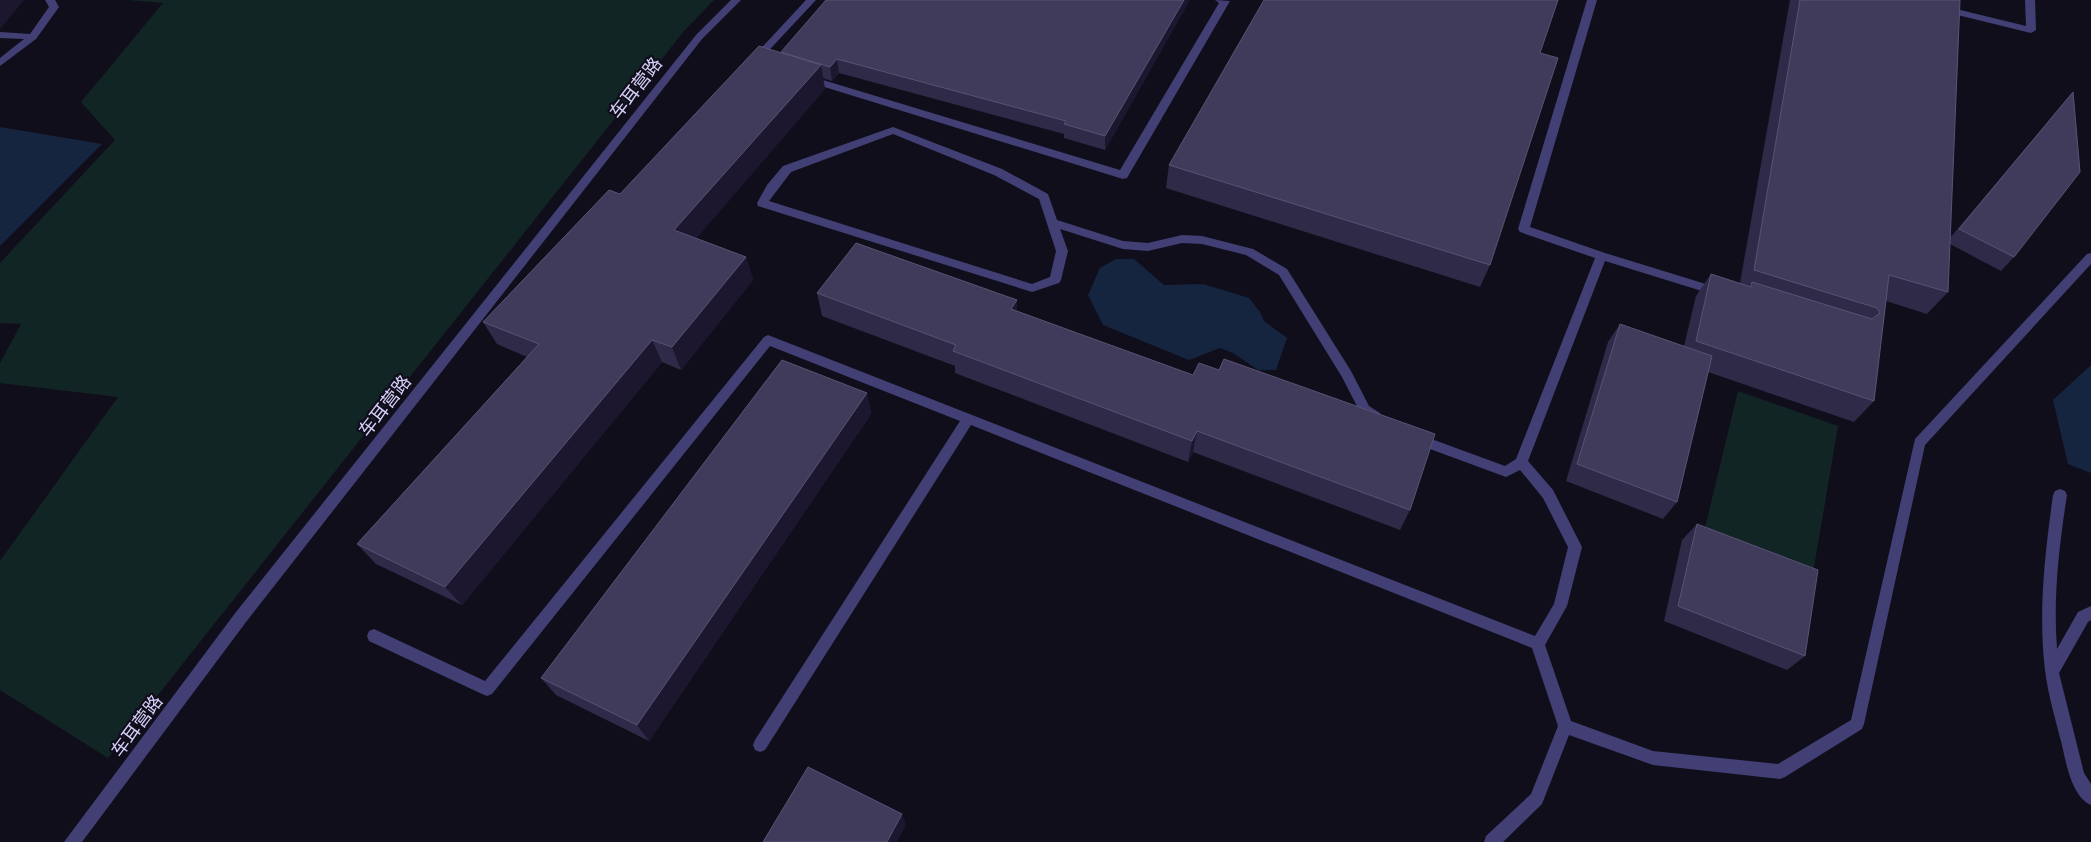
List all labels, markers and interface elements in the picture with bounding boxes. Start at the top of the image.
street label: 车耳营路 [605,53,667,123]
street label: 车耳营路 [354,371,416,441]
street label: 车耳营路 [107,691,167,761]

